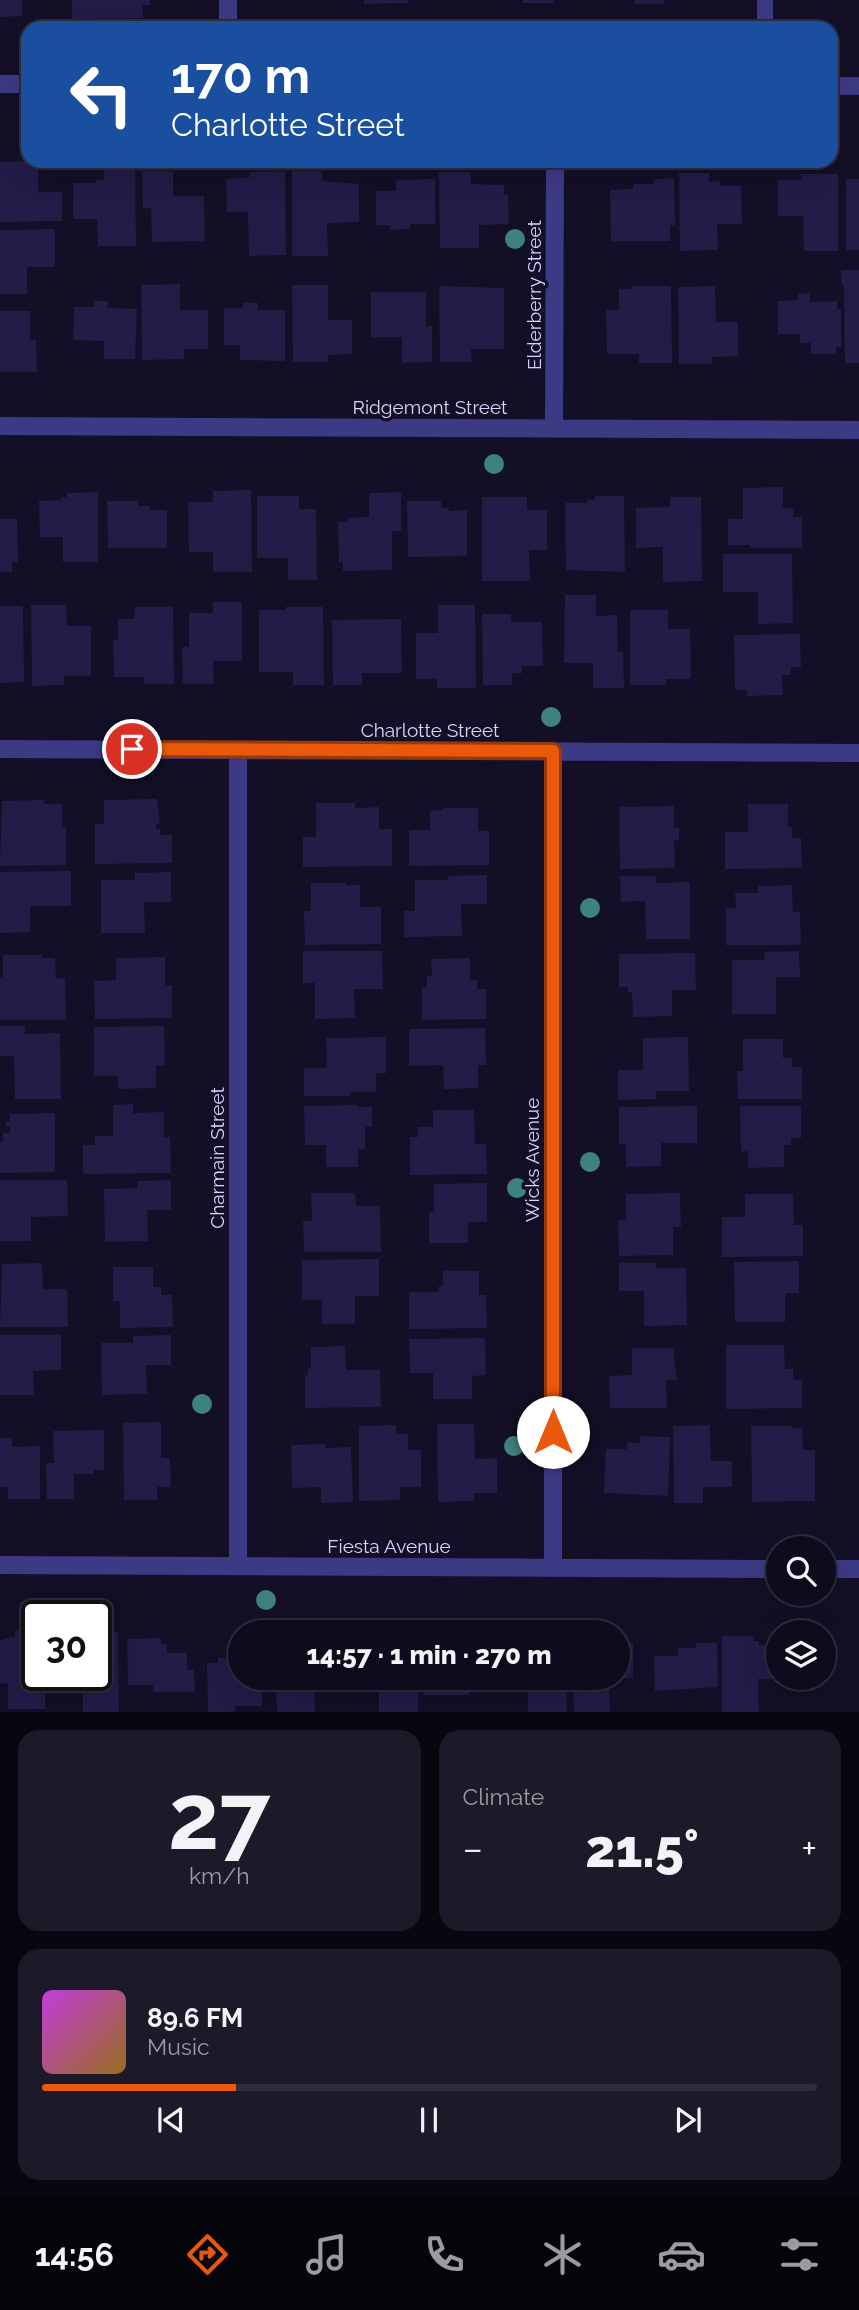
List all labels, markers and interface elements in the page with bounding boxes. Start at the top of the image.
text: 170 m [171,47,310,104]
icon: left [56,49,147,140]
text: Charlotte Street [171,106,405,143]
street label: Elderberry Street [523,219,545,370]
street label: Ridgemont Street [353,396,508,418]
pin [102,719,162,779]
street label: Charlotte Street [361,719,500,741]
icon: arrive [113,730,151,768]
street label: Charmain Street [206,1087,228,1229]
street label: Wicks Avenue [521,1098,543,1222]
position arrow [516,1395,590,1469]
street label: Fiesta Avenue [327,1535,451,1557]
map controls [766,1536,836,1690]
button: search [766,1536,836,1606]
speed limit sign: 30 [21,1600,112,1691]
button: layers [766,1620,836,1690]
text: 14:57 · 1 min · 270 m [307,1640,551,1670]
text: 27 [168,1763,270,1870]
text: Climate [463,1783,544,1810]
text: 21.5° [585,1818,699,1879]
text: − [463,1826,483,1871]
text: + [801,1826,817,1871]
text: km/h [189,1862,250,1889]
text: 89.6 FM [147,2003,243,2033]
text: Music [147,2033,210,2060]
icon: previous [152,2101,190,2139]
icon: pause [410,2101,448,2139]
icon: next [669,2101,707,2139]
icon: directions [183,2230,232,2279]
icon: music [302,2230,351,2279]
icon: phone [420,2230,469,2279]
icon: climate [538,2230,587,2279]
icon: car [657,2230,706,2279]
icon: filters [775,2230,824,2279]
text: 14:56 [35,2236,114,2273]

